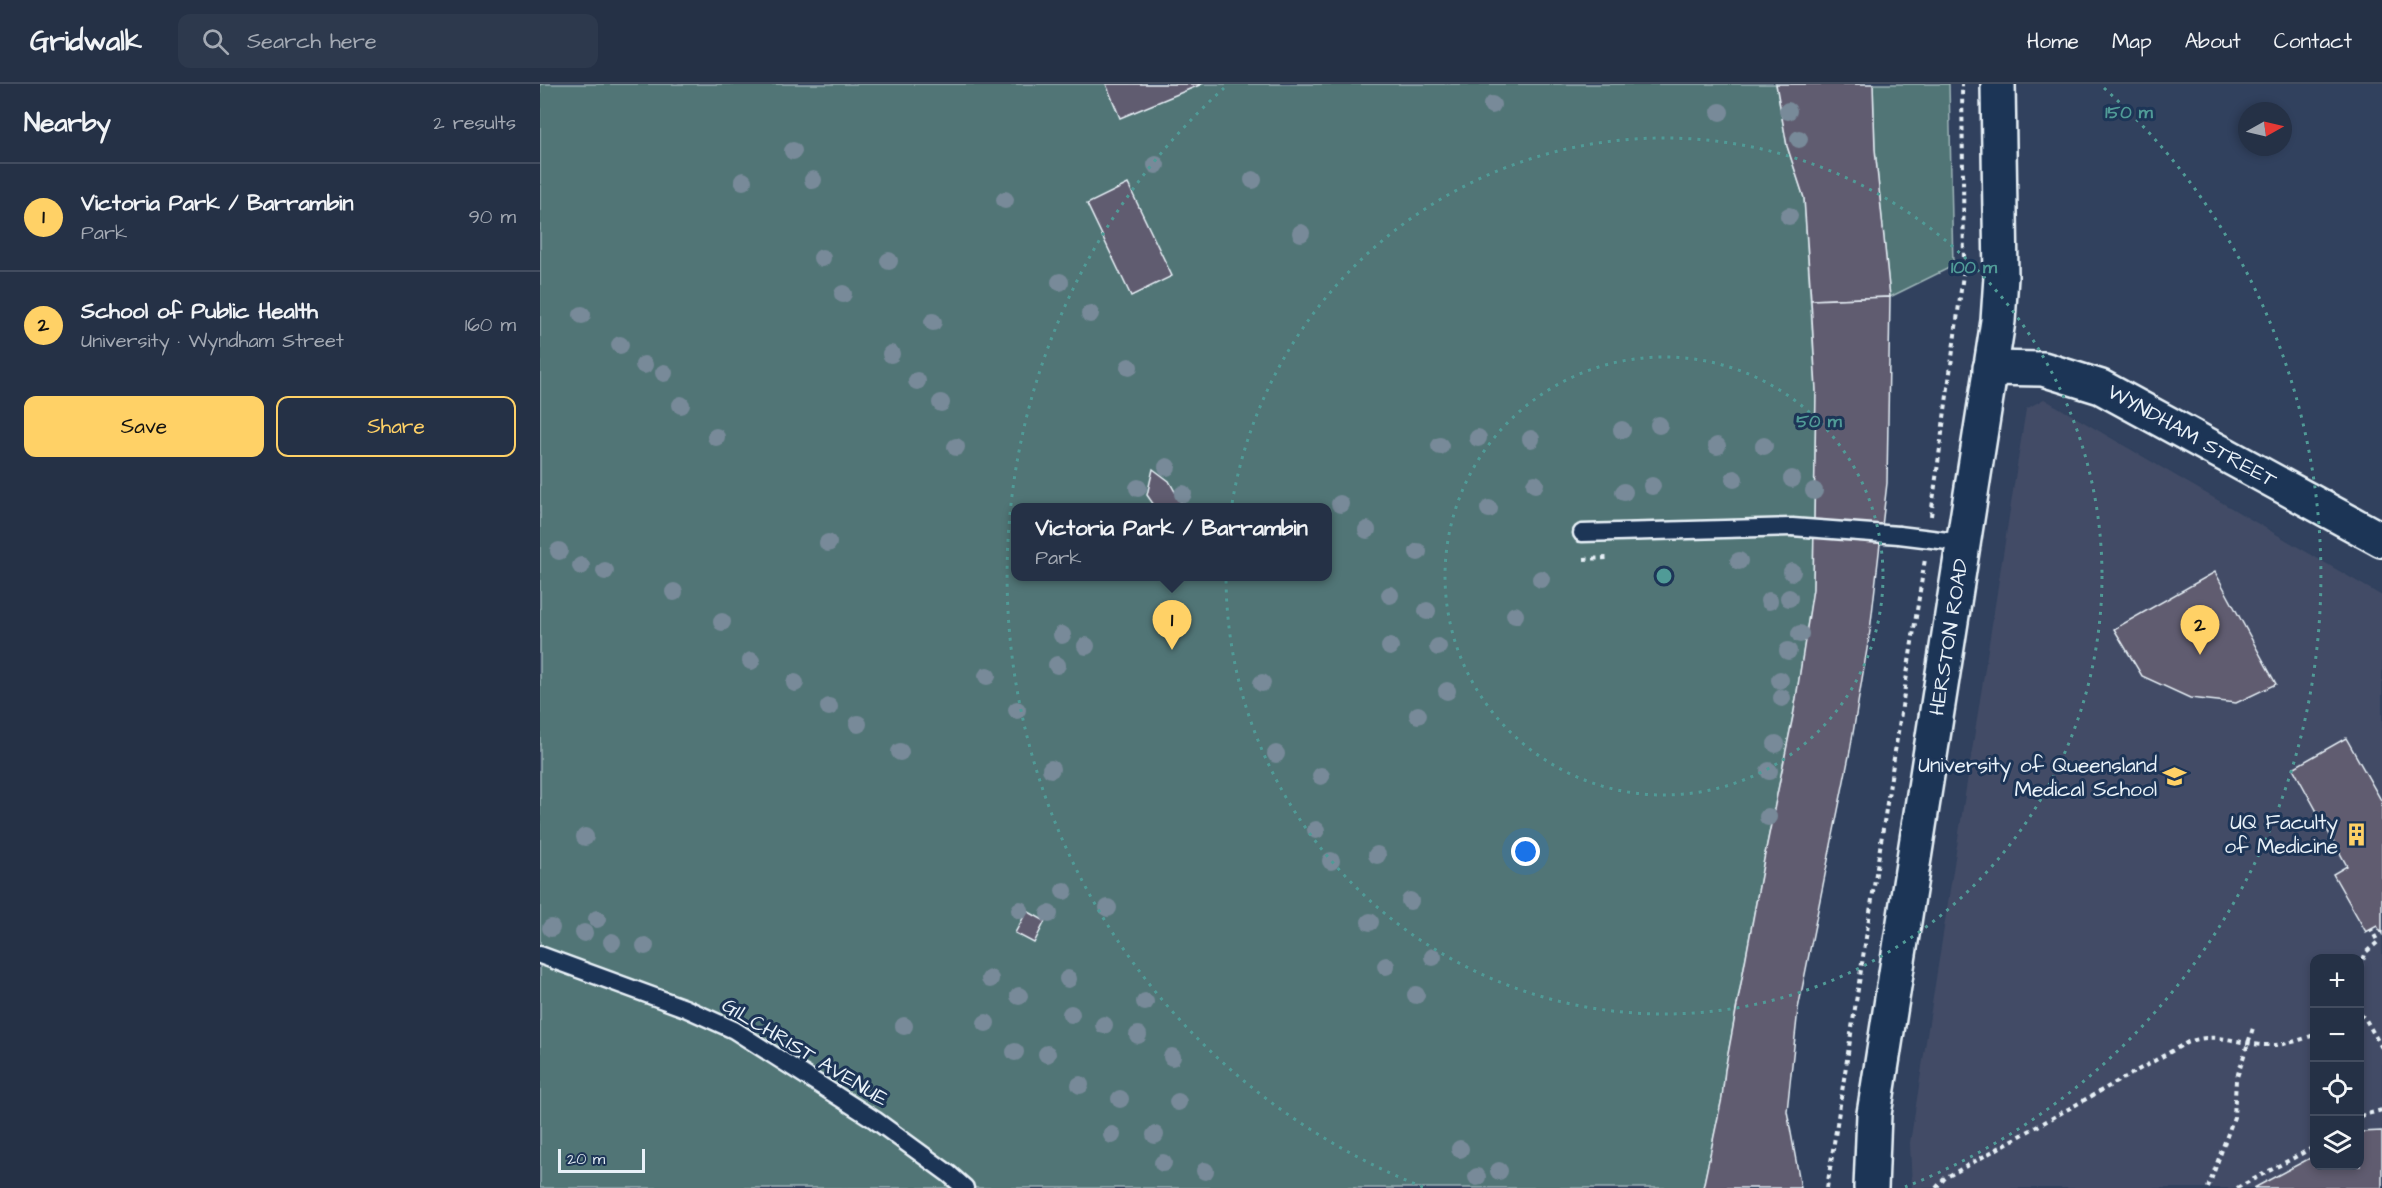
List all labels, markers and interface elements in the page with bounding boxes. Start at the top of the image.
search box [178,14,598,68]
text: Gridwalk [30,22,142,61]
icon: search [199,25,232,58]
text: Search here [247,26,377,57]
text: Home [2027,27,2079,56]
text: Map [2112,27,2152,56]
text: About [2185,27,2241,56]
text: Contact [2274,27,2352,56]
text: 150 m [2105,100,2154,125]
north arrow [2238,102,2292,156]
text: Nearby [24,105,111,141]
text: 2 results [433,109,516,137]
text: Victoria Park / Barrambin [81,188,353,219]
text: 1 [42,203,45,231]
text: 90 m [468,203,516,231]
text: Park [81,219,127,247]
text: 100 m [1951,255,1998,280]
text: School of Public Health [81,296,318,327]
text: 2 [38,311,49,339]
text: 160 m [465,311,516,339]
text: University · Wyndham Street [81,327,344,355]
street label: WYNDHAM STREET [2102,377,2283,495]
button: Save [24,396,264,457]
button: Share [276,396,516,457]
text: 50 m [1796,409,1843,434]
popup [1011,503,1332,581]
text: Victoria Park / Barrambin [1035,513,1308,544]
text: Park [1035,544,1082,572]
street label: HERSTON ROAD [1922,556,1976,718]
centre of rings [1654,566,1674,586]
pin: 1 [1152,600,1192,650]
pin: 2 [2180,606,2220,655]
place label: University of Queensland Medical School [1918,751,2157,804]
school or university icon: University of Queensland Medical School [2162,764,2188,790]
place label: UQ Faculty of Medicine [2224,808,2338,861]
building icon: UQ Faculty of Medicine [2343,821,2369,847]
your location [1511,837,1540,866]
map controls [2310,954,2364,1170]
button: + [2310,954,2364,1008]
street label: GILCHRIST AVENUE [716,991,894,1113]
button: − [2310,1008,2364,1062]
button: locate [2310,1062,2364,1116]
button: layers [2310,1116,2364,1170]
scale bar [558,1146,645,1174]
text: 20 m [567,1148,605,1170]

